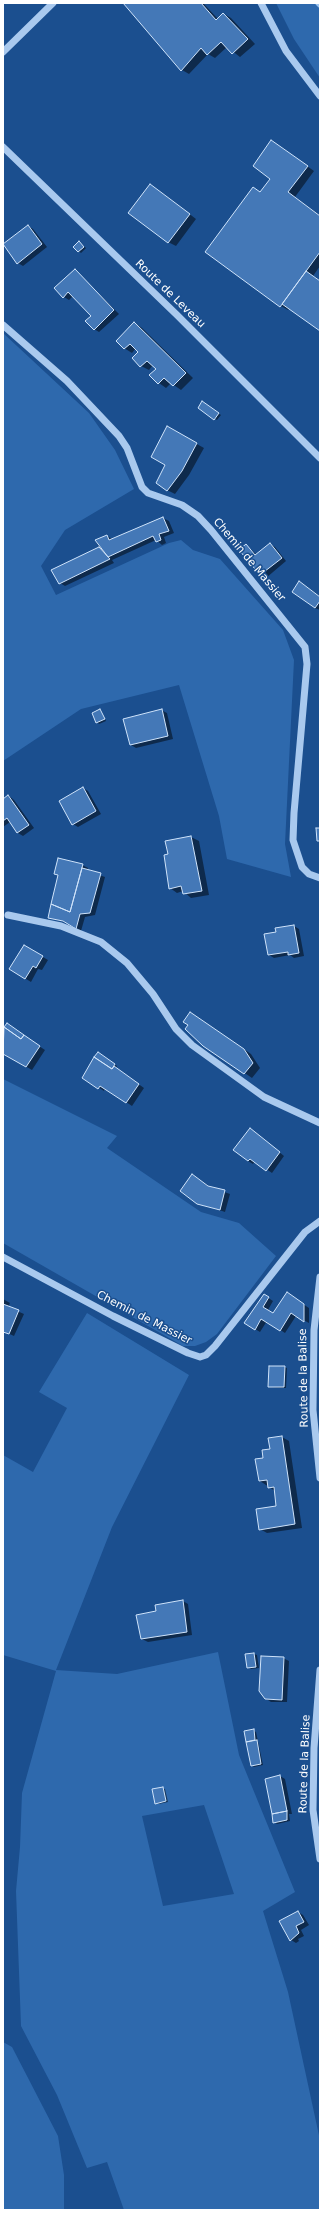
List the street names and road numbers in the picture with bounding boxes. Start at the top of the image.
street label: Route de Leveau [132,257,208,331]
street label: Chemin de Massier [210,516,288,604]
street label: Chemin de Massier [94,1288,194,1348]
street label: Route de la Balise [297,1328,311,1428]
street label: Route de la Balise [297,1714,313,1814]

